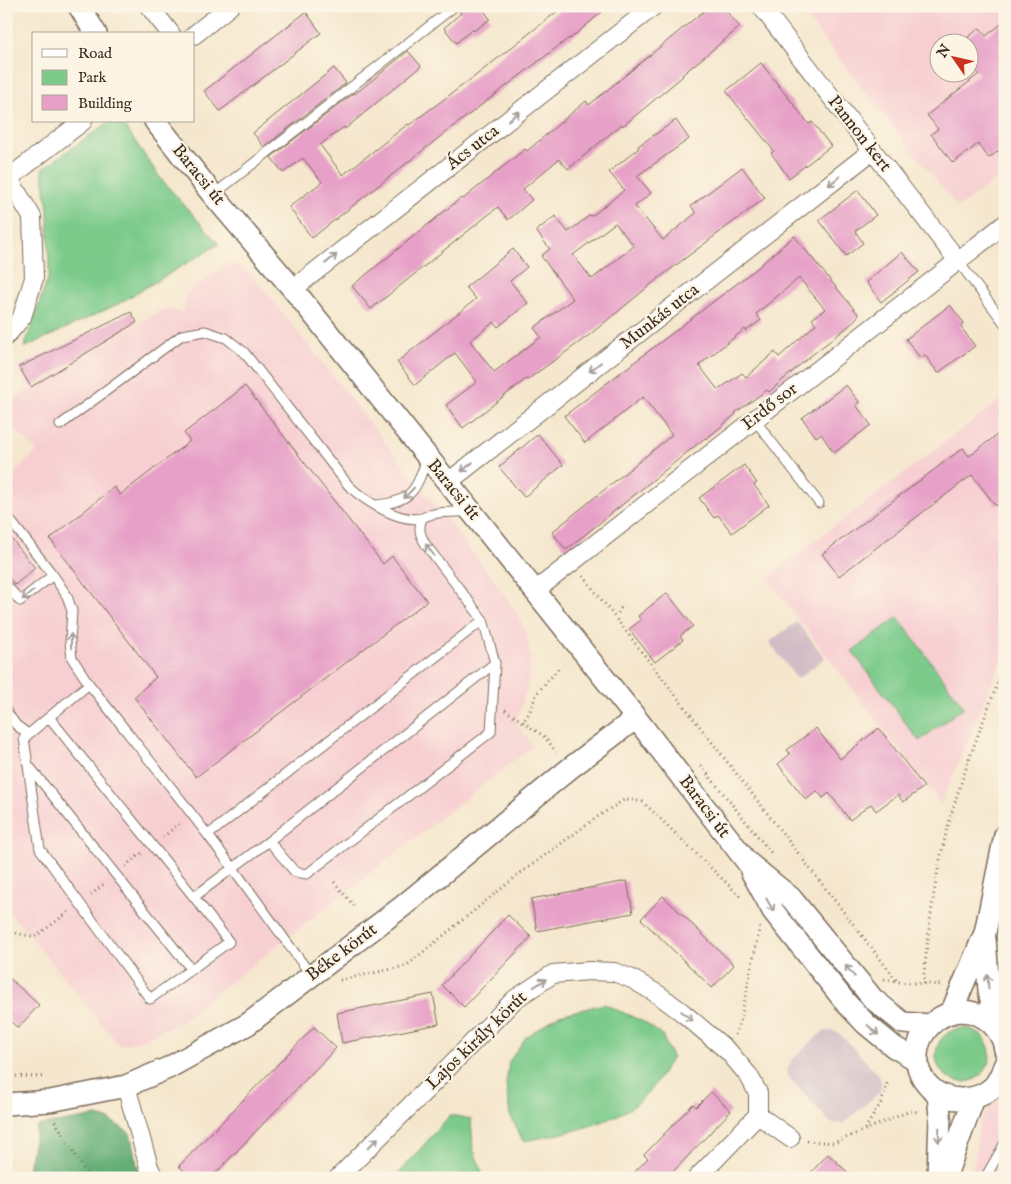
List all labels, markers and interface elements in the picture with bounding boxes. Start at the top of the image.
legend [32,32,195,122]
north arrow [928,32,978,82]
text: N [933,41,955,62]
text: Road [78,44,113,63]
text: Park [78,68,108,87]
street label: Pannon kert [822,91,896,177]
text: Building [78,94,133,113]
one-way arrow [507,111,521,121]
street label: Ács utca [440,118,504,177]
street label: Baracsi út [166,140,230,210]
one-way arrow [828,175,841,186]
one-way arrow [324,254,337,265]
street label: Munkás utca [616,279,704,355]
one-way arrow [589,362,602,373]
street label: Erdő sor [737,378,803,436]
street label: Baracsi út [421,455,485,525]
one-way arrow [461,462,474,473]
one-way arrow [403,487,415,499]
one-way arrow [424,544,435,557]
one-way arrow [22,589,35,600]
one-way arrow [66,633,76,649]
street label: Baracsi út [673,771,735,843]
one-way arrow [765,897,775,912]
street label: Béke körút [302,919,382,987]
one-way arrow [844,965,855,978]
one-way arrow [984,974,993,990]
one-way arrow [532,977,546,987]
street label: Lajos király körút [421,987,533,1095]
one-way arrow [680,1010,693,1021]
one-way arrow [867,1024,880,1035]
one-way arrow [934,1127,944,1143]
one-way arrow [366,1138,378,1150]

